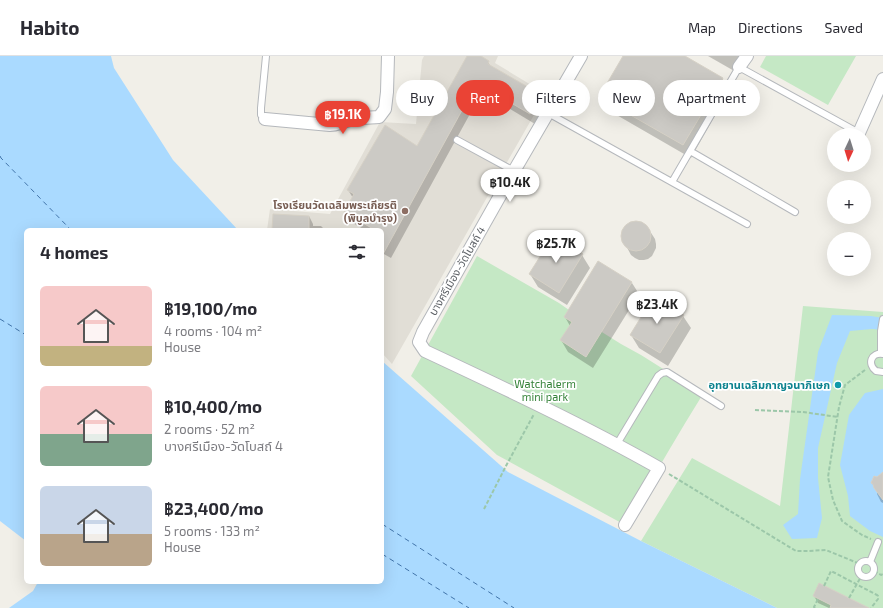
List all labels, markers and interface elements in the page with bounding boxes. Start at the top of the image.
text: Habito [20,16,80,39]
text: Map [688,19,716,36]
text: Directions [738,19,803,36]
text: Saved [825,19,863,36]
chip: Buy [396,80,448,116]
chip: Rent [456,80,514,116]
chip: Filters [522,80,590,116]
chip: New [598,80,655,116]
chip: Apartment [663,80,760,116]
pin: ฿19.1K [310,101,376,135]
text: ฿19.1K [324,106,362,122]
north arrow [827,128,871,172]
map controls [827,128,871,276]
pin: ฿10.4K [477,169,543,203]
text: ฿10.4K [489,174,531,190]
button: + [827,180,871,224]
place label: โรงเรียนวัดเฉลิมพระเกียรติ (พิบูลบำรุง) [273,198,397,225]
marker: โรงเรียนวัดเฉลิมพระเกียรติ (พิบูลบำรุง) [400,206,410,216]
street label: บางศรีเมือง-วัดโบสถ์ 4 [426,224,487,318]
pin: ฿25.7K [523,230,589,264]
button: − [827,232,871,276]
text: ฿25.7K [536,235,576,251]
icon: filters [346,241,368,263]
text: 4 homes [40,242,108,262]
pin: ฿23.4K [624,291,690,325]
text: ฿23.4K [636,296,678,312]
text: ฿19,100/mo [164,298,257,318]
icon: home [72,302,120,350]
text: 4 rooms · 104 m² [164,323,262,339]
text: House [164,339,201,355]
park label: Watchalerm mini park [514,377,576,403]
place label: อุทยานเฉลิมกาญจนาภิเษก [708,378,830,392]
marker: อุทยานเฉลิมกาญจนาภิเษก [833,380,843,390]
text: ฿10,400/mo [164,396,262,416]
icon: home [72,402,120,450]
text: 2 rooms · 52 m² [164,421,255,437]
text: บางศรีเมือง-วัดโบสถ์ 4 [164,438,283,454]
text: ฿23,400/mo [164,498,264,518]
icon: home [72,502,120,550]
text: 5 rooms · 133 m² [164,523,260,539]
text: House [164,539,201,555]

